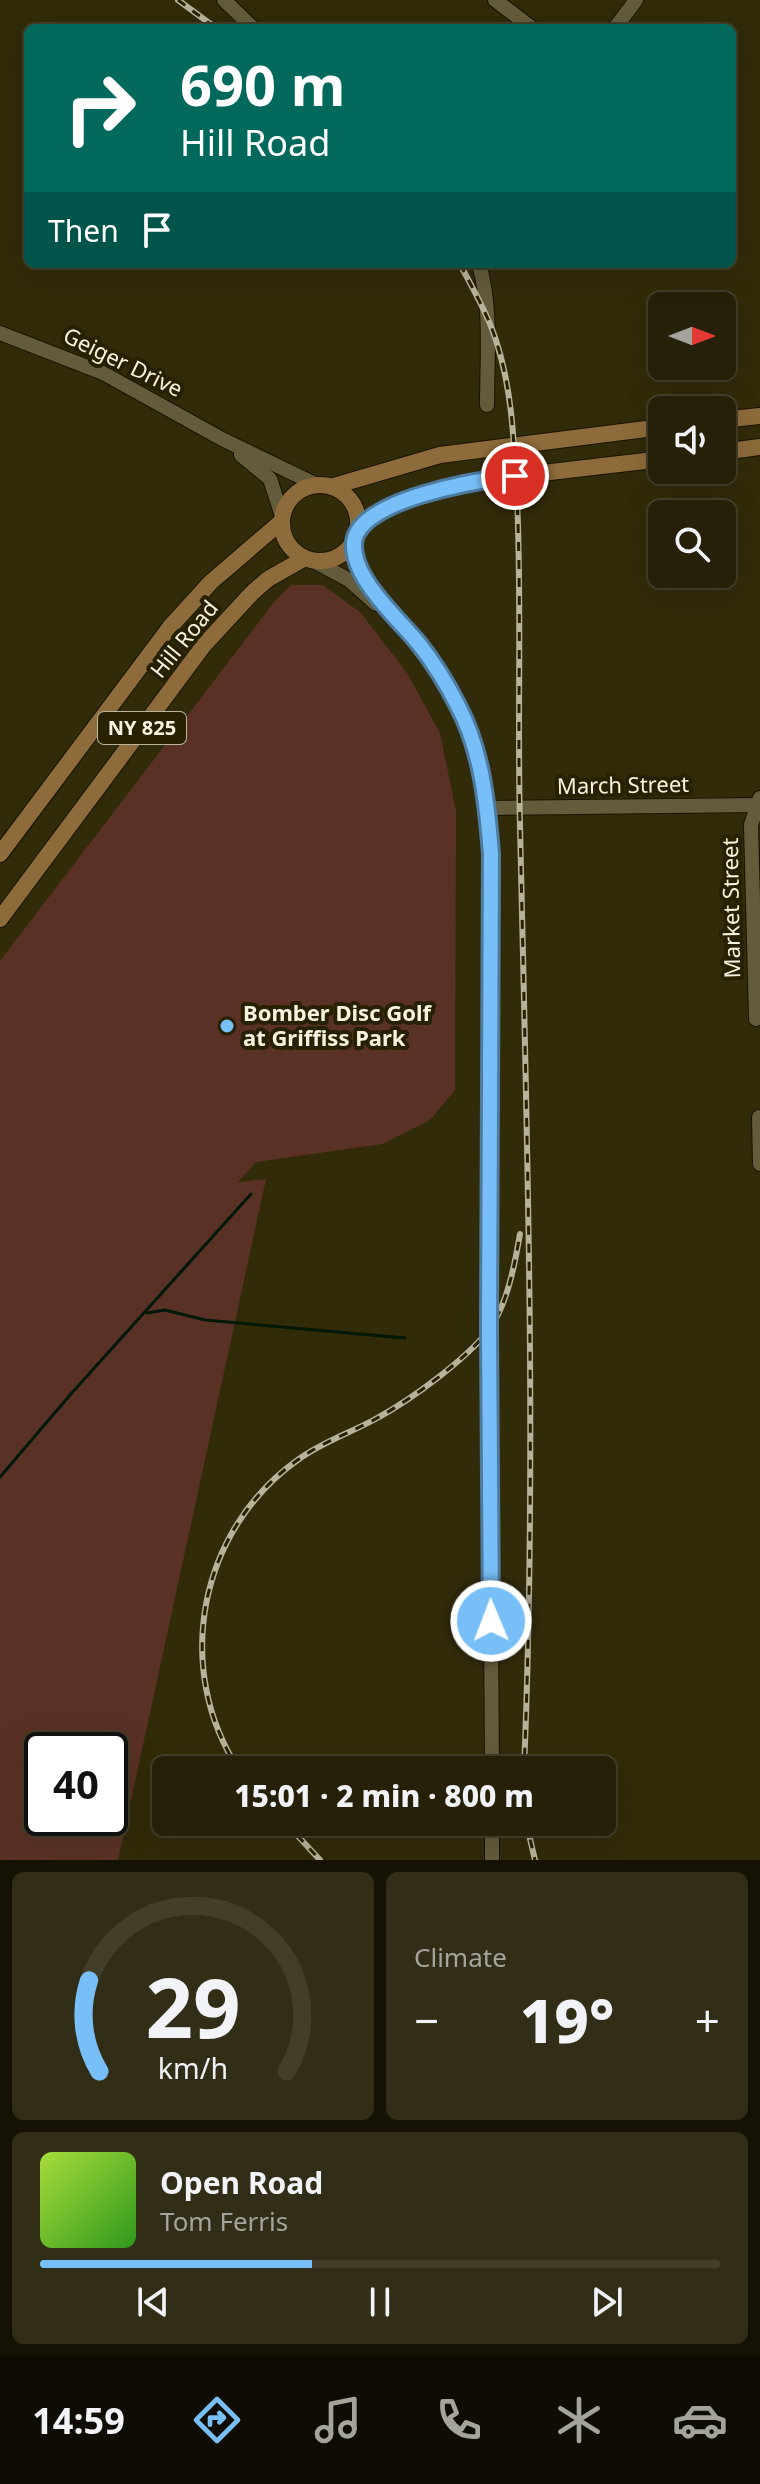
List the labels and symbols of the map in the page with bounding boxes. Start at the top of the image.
north arrow [648,292,736,380]
street label: Geiger Drive [59,319,188,403]
pin [481,442,549,510]
street label: Hill Road [143,593,224,684]
road number: NY 825 [98,712,186,744]
street label: March Street [557,768,689,800]
street label: Market Street [714,837,746,979]
place label: Bomber Disc Golf at Griffiss Park [243,997,432,1052]
marker: Bomber Disc Golf at Griffiss Park [218,1017,236,1035]
position arrow [449,1579,533,1663]
speed limit sign: 40 [24,1732,128,1836]

